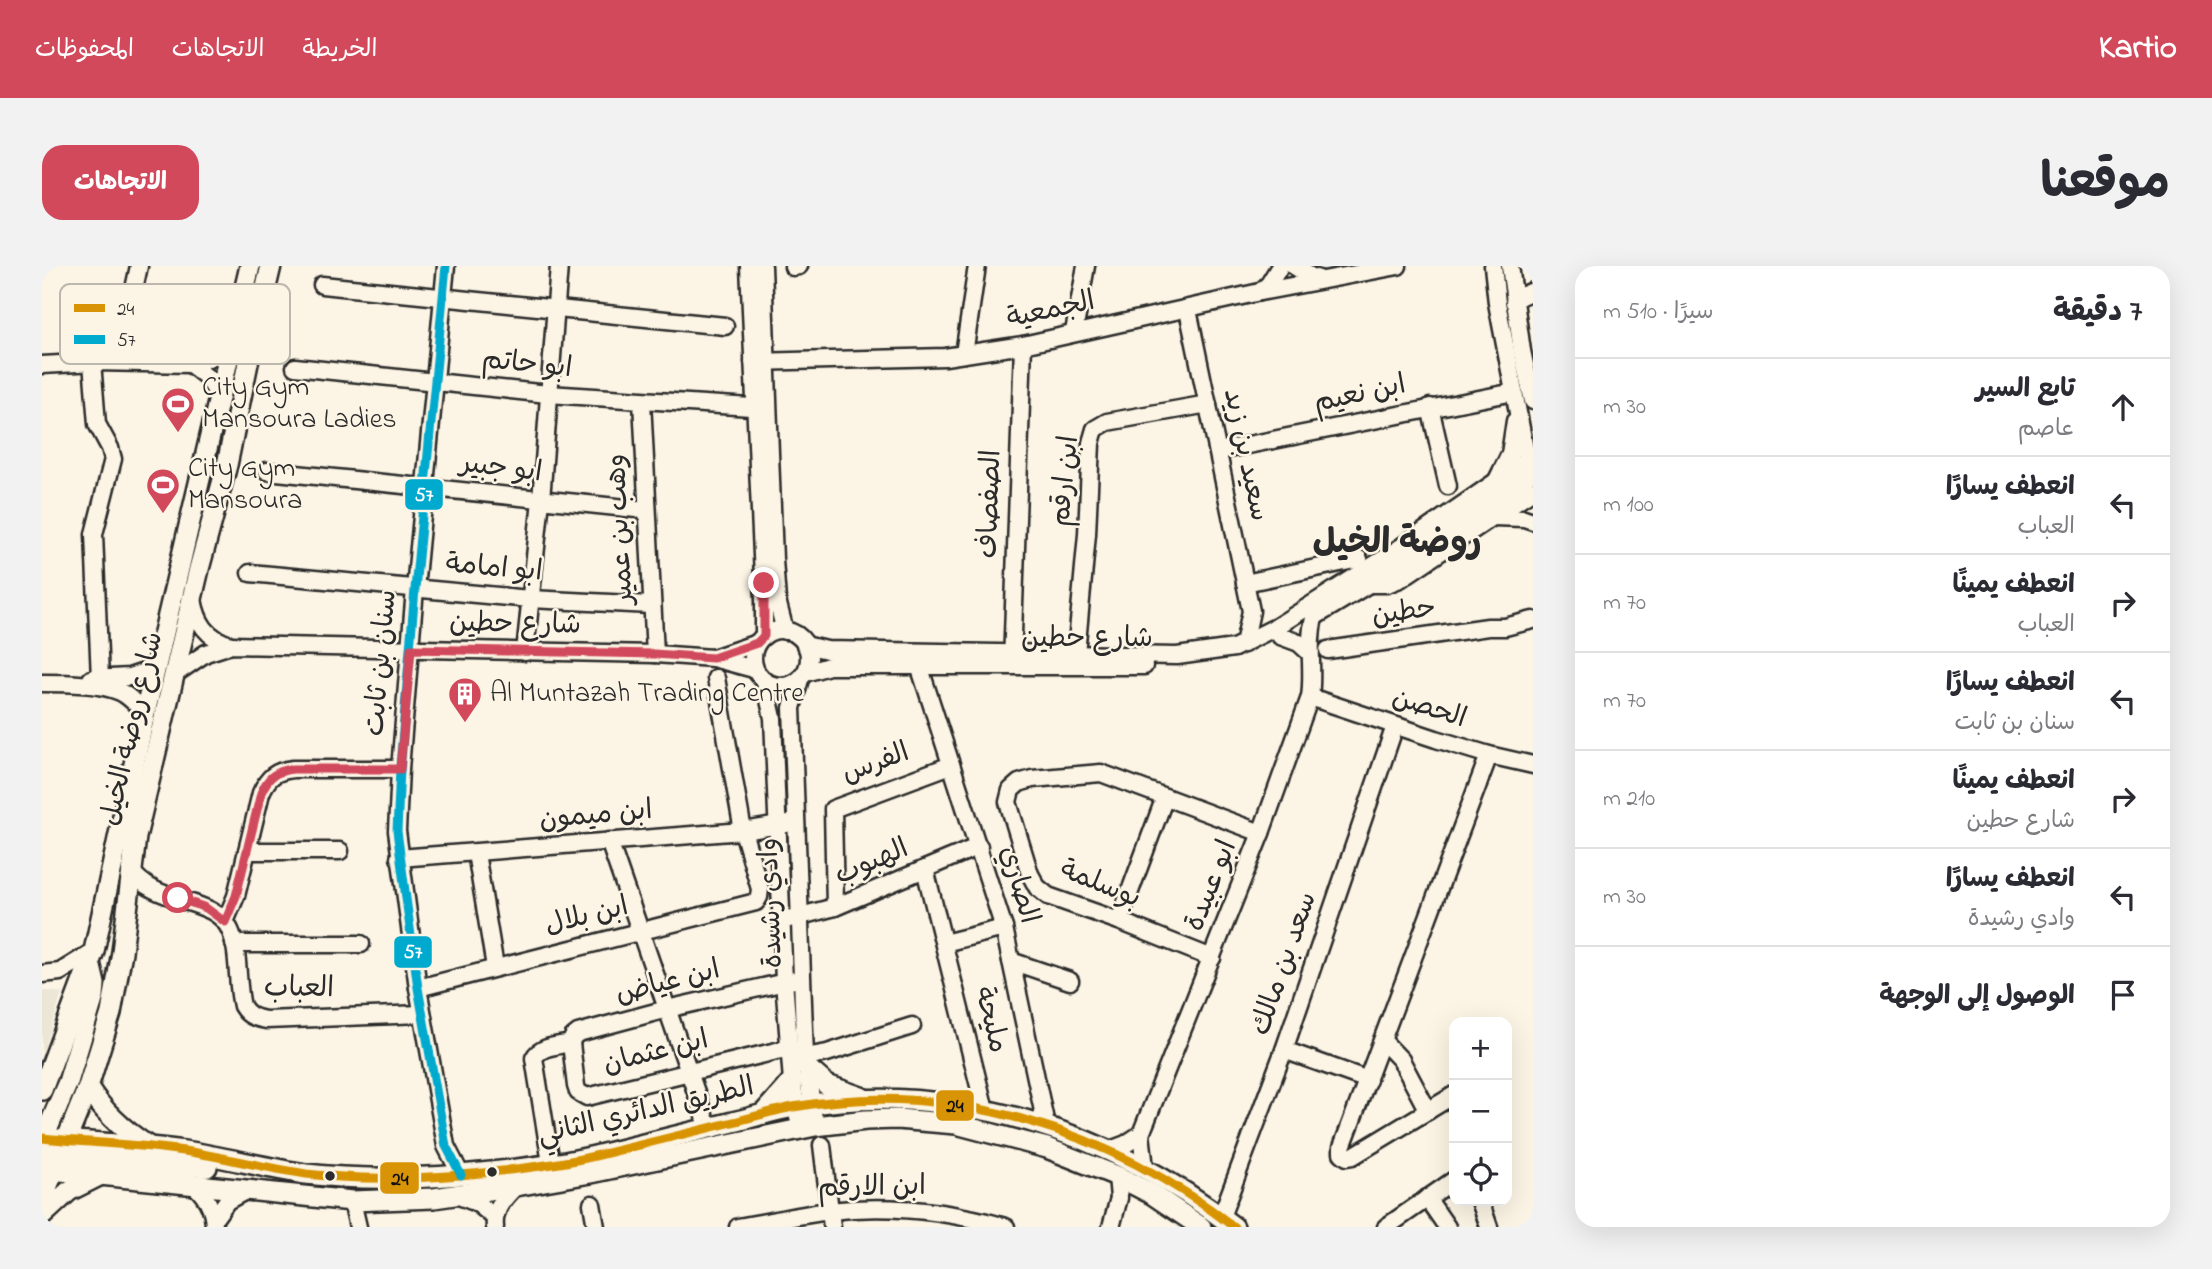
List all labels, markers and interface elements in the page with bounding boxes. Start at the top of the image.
text: Kartio [2099,25,2177,73]
text: المحفوظات [35,33,134,68]
text: الاتجاهات [172,33,265,68]
text: الخريطة [303,33,377,68]
button: الاتجاهات [42,145,199,220]
text: موقعنا [2040,148,2170,220]
street label: الجمعية [1003,282,1099,340]
legend [60,284,290,364]
text: 7 دقيقة [2053,291,2142,335]
text: سيرًا · 510 m [1603,296,1713,329]
text: 24 [117,297,134,324]
text: 57 [117,328,136,355]
street label: ابو حاتم [480,340,574,390]
street label: ابن نعيم [1310,365,1410,425]
place label: City Gym Mansoura Ladies [202,368,397,441]
text: تابع السير [1976,371,2075,409]
sports icon: City Gym Mansoura Ladies [159,385,197,434]
street label: سعيد بن زيد [1211,385,1279,525]
icon: ahead [2104,388,2142,426]
text: 30 m [1603,391,1646,424]
text: عاصم [2018,413,2075,446]
street label: ابن ارقم [1041,434,1091,528]
street label: ابو جبير [456,443,544,494]
place label: City Gym Mansoura [188,449,302,522]
street label: الصفصاف [969,449,1013,559]
street label: وهب بن عمير [597,453,646,607]
sports icon: City Gym Mansoura [144,466,182,515]
text: انعطف يسارًا [1946,469,2075,507]
line badge: 57 [404,478,444,511]
text: 57 [415,483,434,510]
icon: left [2104,486,2142,524]
text: 100 m [1603,489,1654,522]
text: العباب [2017,511,2075,544]
district label: روضة الخيل [1313,518,1481,569]
street label: ابو امامة [444,544,544,594]
route end [748,567,779,598]
text: انعطف يمينًا [1952,567,2075,605]
icon: right [2104,584,2142,622]
text: 70 m [1603,587,1646,620]
street label: سنان بن ثابت [355,588,409,738]
street label: حطين [1369,588,1439,638]
street label: شارع حطين [449,603,581,647]
text: العباب [2017,609,2075,642]
street label: شارع حطين [1021,619,1153,660]
street label: شارع روضة الخيل [91,628,175,830]
text: انعطف يسارًا [1946,665,2075,703]
place label: Al Muntazah Trading Centre [490,674,804,715]
building icon: Al Muntazah Trading Centre [446,675,484,724]
street label: الحصن [1386,678,1472,740]
icon: left [2104,682,2142,720]
text: 70 m [1603,685,1646,718]
text: سنان بن ثابت [1954,707,2075,740]
street label: الفرس [837,733,915,795]
text: انعطف يمينًا [1952,763,2075,801]
icon: right [2104,780,2142,818]
text: 210 m [1603,783,1655,816]
street label: ابن ميمون [538,791,654,841]
text: شارع حطين [1967,805,2075,838]
street label: الهبوب [829,829,915,897]
street label: ابو عبيدة [1175,834,1249,938]
street label: وادي رشيدة [749,837,795,969]
street label: الصاري [987,841,1049,929]
street label: بوسلمة [1053,850,1147,920]
text: انعطف يسارًا [1946,861,2075,899]
icon: left [2104,878,2142,916]
text: 30 m [1603,881,1646,914]
route start [162,882,193,913]
street label: ابن بلال [541,887,633,947]
street label: سعد بن مالك [1241,887,1329,1041]
text: وادي رشيدة [1968,903,2075,936]
line badge: 57 [393,935,433,969]
text: 57 [404,940,423,967]
street label: ابن عياض [611,950,725,1016]
street label: العباب [264,968,334,1010]
icon: arrive [2104,976,2142,1014]
text: الوصول إلى الوجهة [1879,978,2075,1016]
street label: مليحة [962,983,1018,1057]
map controls [1449,1017,1512,1206]
button: + [1449,1017,1512,1080]
street label: ابن عثمان [599,1020,713,1086]
street label: الطريق الدائري الثاني [534,1067,759,1158]
button: − [1449,1080,1512,1143]
line badge: 24 [935,1089,975,1122]
text: 24 [945,1094,964,1121]
button: locate [1449,1143,1512,1206]
line badge: 24 [379,1161,420,1195]
unlabelled marker [485,1165,499,1179]
text: 24 [390,1167,409,1194]
street label: ابن الارقم [818,1167,926,1209]
unlabelled marker [323,1169,337,1183]

